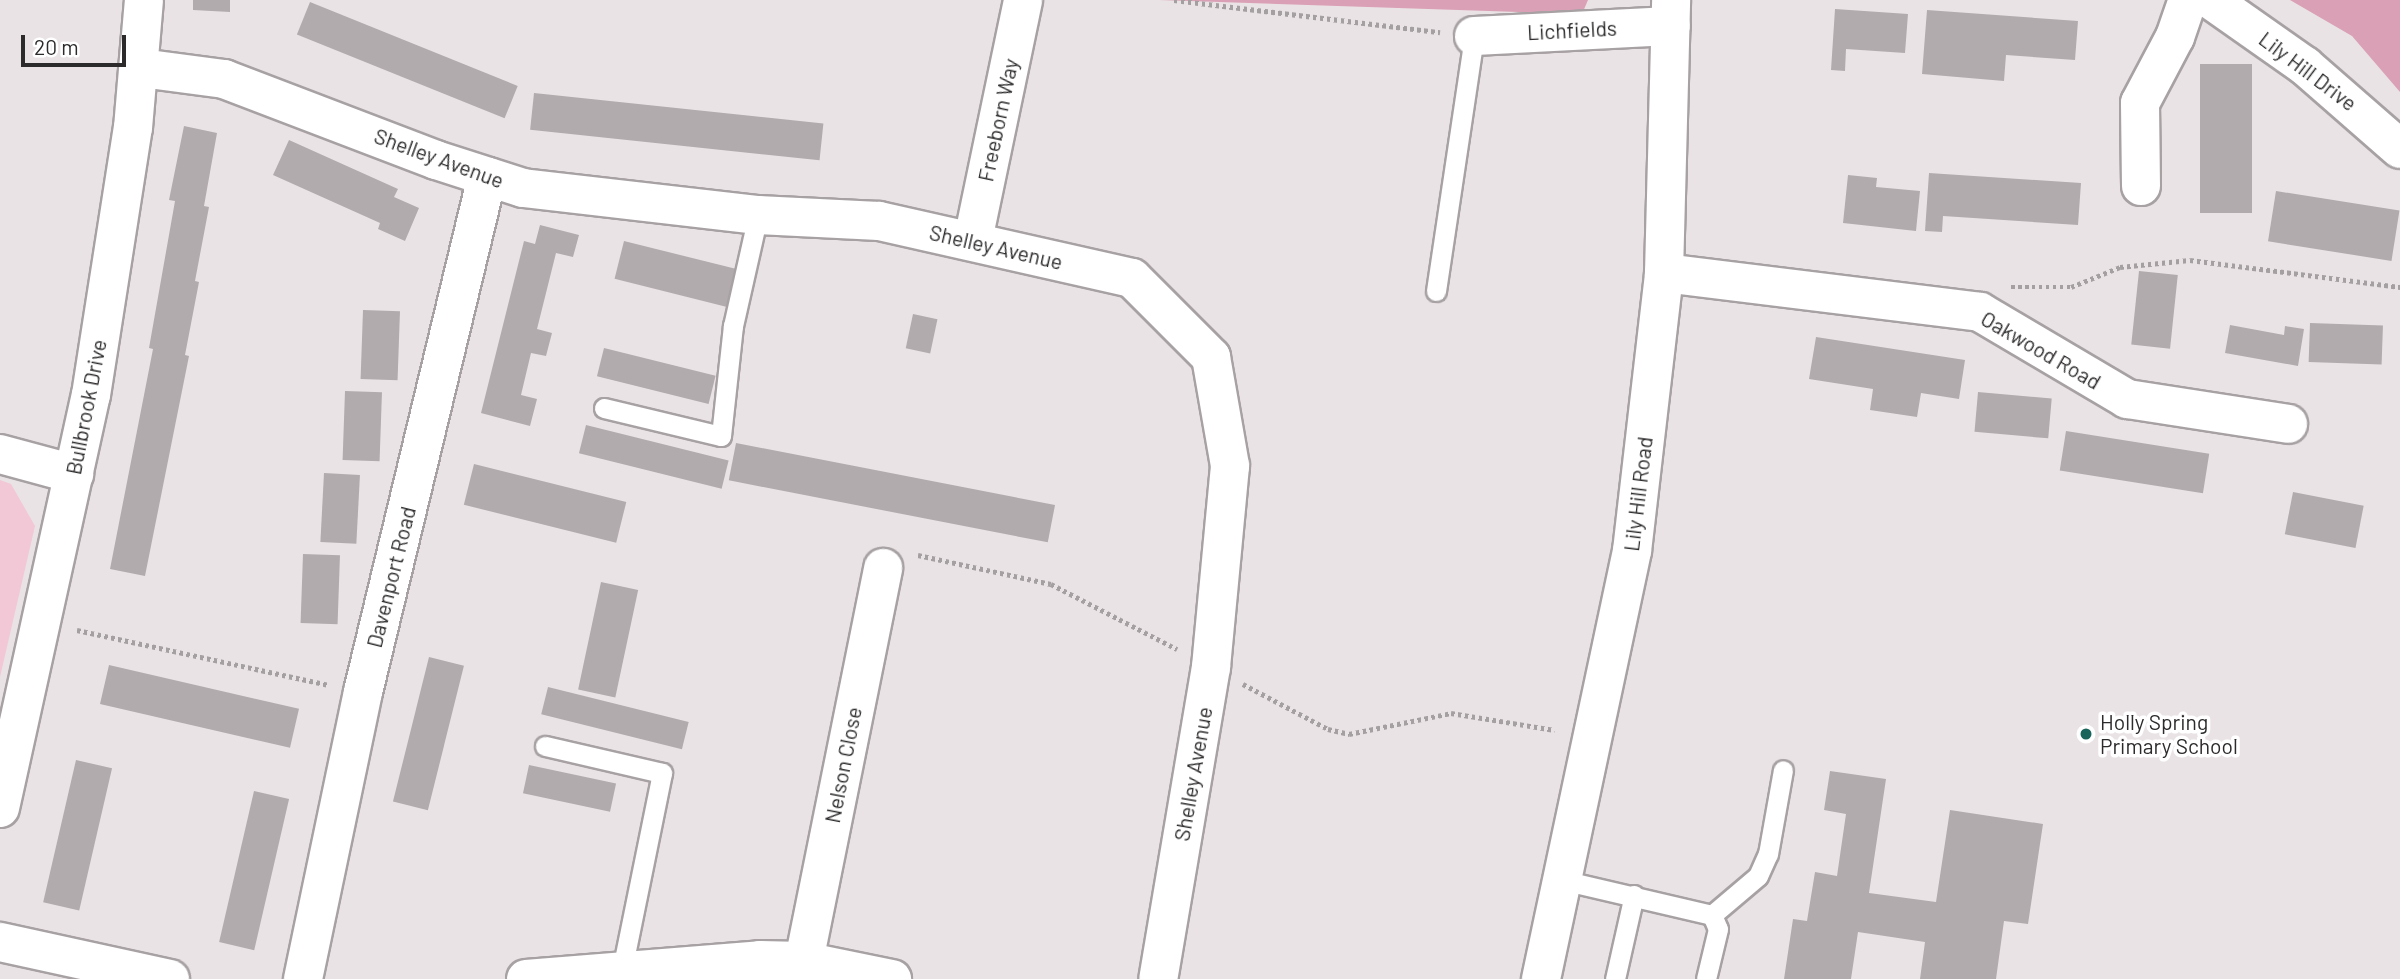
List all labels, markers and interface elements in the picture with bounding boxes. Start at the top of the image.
street label: Lichfields [1526,15,1618,45]
scale bar [24,21,130,65]
street label: Lily Hill Drive [2254,26,2362,116]
text: 20 m [34,34,79,59]
street label: Freeborn Way [973,56,1023,184]
street label: Shelley Avenue [371,123,507,193]
street label: Shelley Avenue [927,219,1065,275]
street label: Oakwood Road [1977,306,2105,394]
street label: Bullbrook Drive [61,337,111,477]
street label: Lily Hill Road [1618,435,1658,553]
street label: Davenport Road [361,504,421,650]
street label: Nelson Close [819,705,867,825]
street label: Shelley Avenue [1169,705,1217,843]
place label: Holly Spring Primary School [2100,709,2238,759]
marker: Holly Spring Primary School [2078,726,2094,742]

